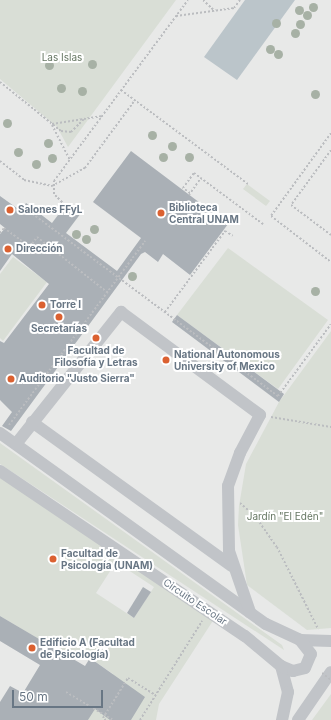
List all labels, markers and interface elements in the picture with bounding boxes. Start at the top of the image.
park label: Las Islas [42,52,82,64]
place label: Biblioteca Central UNAM [169,201,239,224]
place label: Salones FFyL [18,204,82,216]
marker: Salones FFyL [5,205,15,215]
marker: Biblioteca Central UNAM [156,208,166,218]
place label: Dirección [16,243,63,255]
marker: Dirección [3,244,13,254]
place label: Torre I [50,299,81,311]
marker: Torre I [37,300,47,310]
marker: Secretarías [54,312,64,322]
place label: Secretarías [31,323,87,335]
marker: Facultad de Filosofía y Letras [91,333,101,343]
place label: Facultad de Filosofía y Letras [54,344,138,368]
place label: National Autonomous University of Mexico [174,348,280,372]
marker: National Autonomous University of Mexico [161,355,171,365]
place label: Auditorio "Justo Sierra" [19,373,135,385]
marker: Auditorio "Justo Sierra" [6,374,16,384]
park label: Jardín "El Edén" [247,511,323,523]
place label: Facultad de Psicología (UNAM) [61,547,153,570]
marker: Facultad de Psicología (UNAM) [48,554,58,564]
street label: Circuito Escolar [161,576,229,628]
place label: Edificio A (Facultad de Psicología) [40,636,135,660]
marker: Edificio A (Facultad de Psicología) [27,643,37,653]
scale bar [14,682,105,708]
text: 50 m [19,689,48,704]

